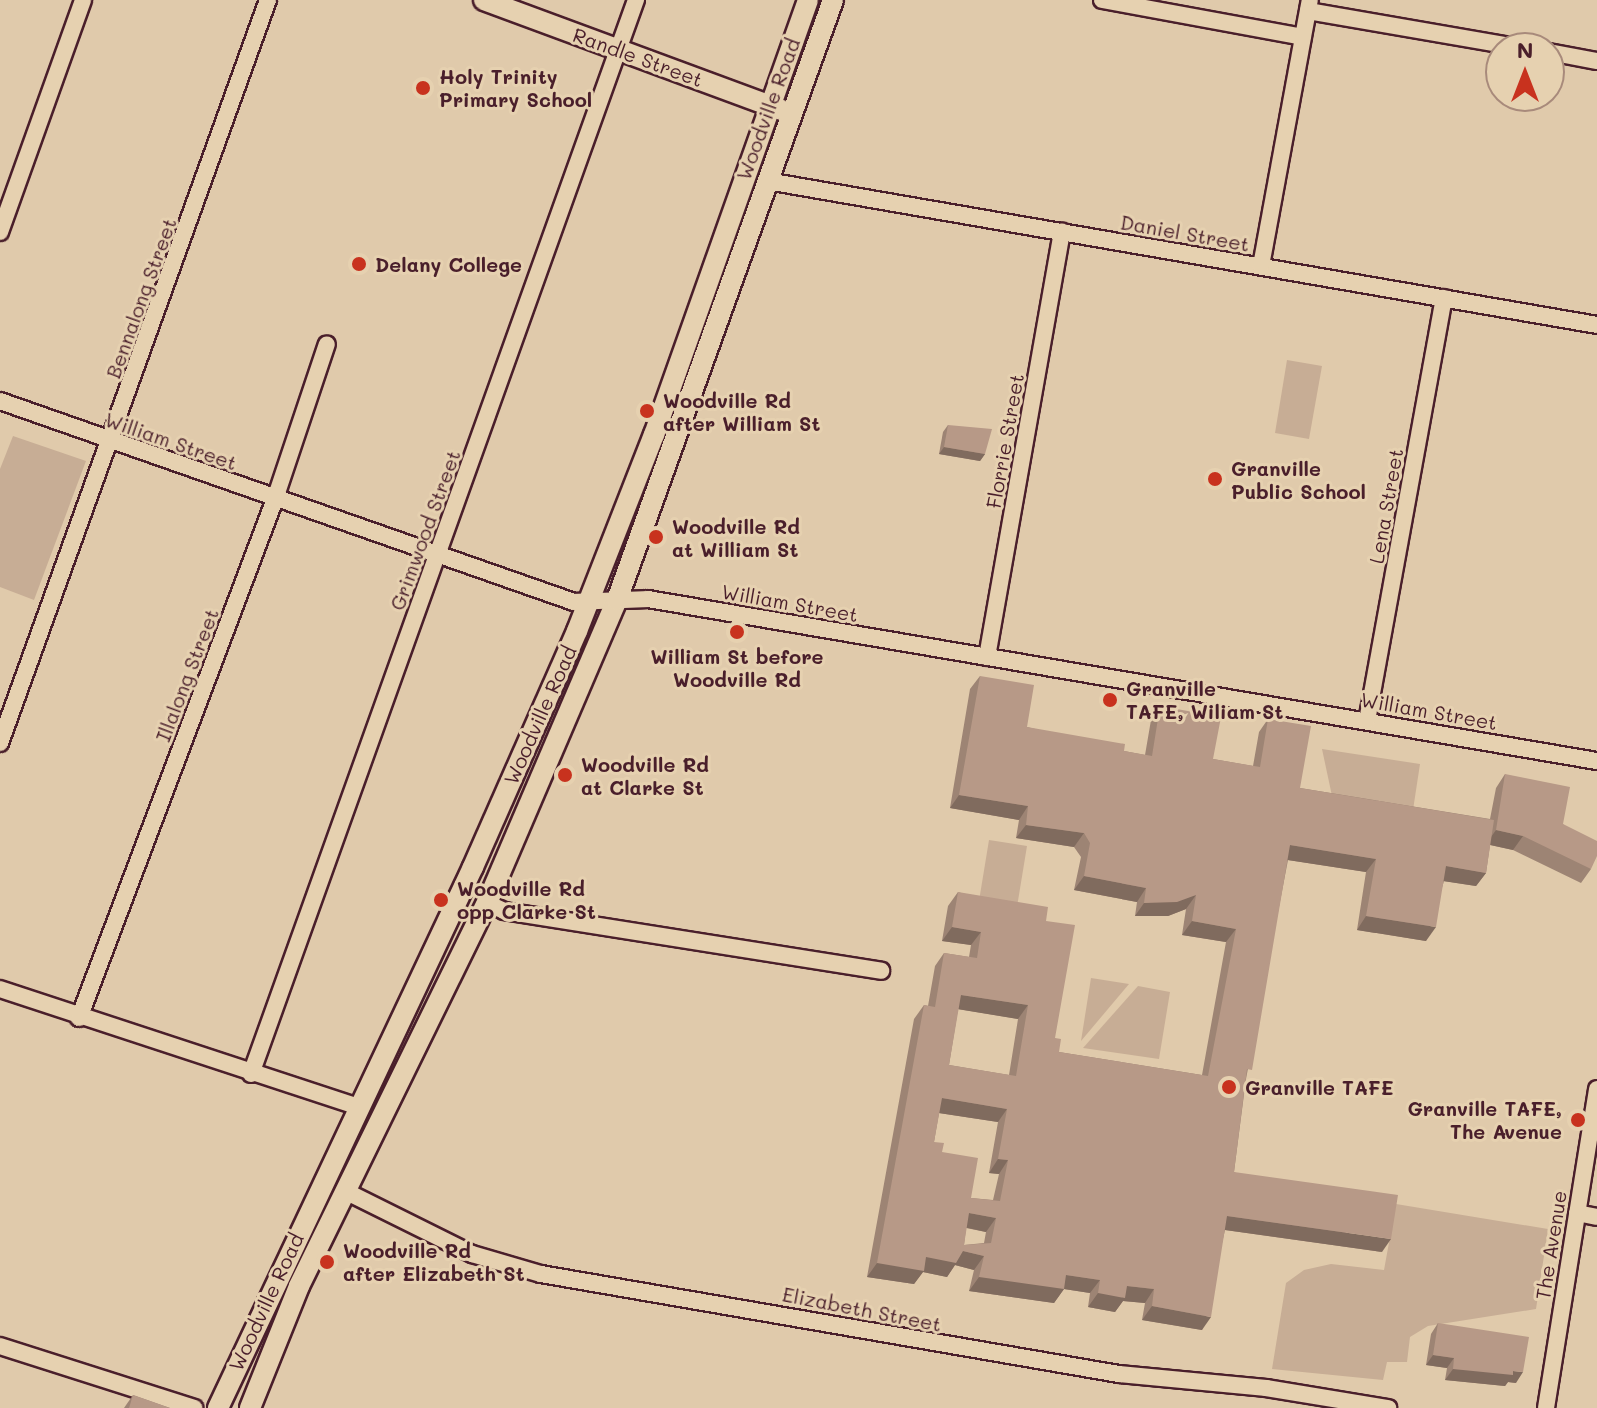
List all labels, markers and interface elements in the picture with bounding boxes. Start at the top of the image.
street label: Randle Street [570,22,706,92]
north arrow [1485,32,1565,112]
street label: Woodville Road [731,35,805,183]
text: N [1517,35,1533,64]
place label: Holy Trinity Primary School [439,64,592,111]
marker: Holy Trinity Primary School [414,79,432,97]
street label: Daniel Street [1118,210,1252,256]
street label: Bennalong Street [101,214,181,382]
place label: Delany College [375,252,522,276]
marker: Delany College [350,255,368,273]
street label: Florrie Street [981,372,1029,510]
place label: Woodville Rd after William St [663,388,820,435]
marker: Woodville Rd after William St [638,402,656,420]
street label: William Street [102,407,240,475]
street label: Grimwood Street [385,447,465,613]
street label: Lena Street [1364,447,1408,565]
place label: Granville Public School [1231,456,1366,503]
marker: Granville Public School [1206,470,1224,488]
place label: Woodville Rd at William St [672,514,800,561]
marker: Woodville Rd at William St [647,528,665,546]
street label: William Street [720,579,860,627]
street label: Illalong Street [151,605,223,745]
marker: William St before Woodville Rd [728,623,746,641]
street label: Woodville Road [499,642,581,788]
place label: William St before Woodville Rd [651,644,823,691]
place label: Granville TAFE, Wiliam St [1126,676,1283,723]
street label: William Street [1359,687,1499,735]
marker: Granville TAFE, Wiliam St [1101,691,1119,709]
place label: Woodville Rd at Clarke St [581,752,709,799]
marker: Woodville Rd at Clarke St [556,766,574,784]
place label: Woodville Rd opp Clarke St [457,876,596,923]
marker: Woodville Rd opp Clarke St [432,891,450,909]
place label: Granville TAFE [1245,1075,1393,1099]
marker: Granville TAFE [1220,1078,1238,1096]
place label: Granville TAFE, The Avenue [1407,1096,1562,1143]
marker: Granville TAFE, The Avenue [1569,1111,1587,1129]
street label: The Avenue [1531,1189,1571,1301]
street label: Woodville Road [224,1229,308,1375]
place label: Woodville Rd after Elizabeth St [343,1238,525,1285]
marker: Woodville Rd after Elizabeth St [318,1253,336,1271]
street label: Elizabeth Street [780,1282,944,1336]

